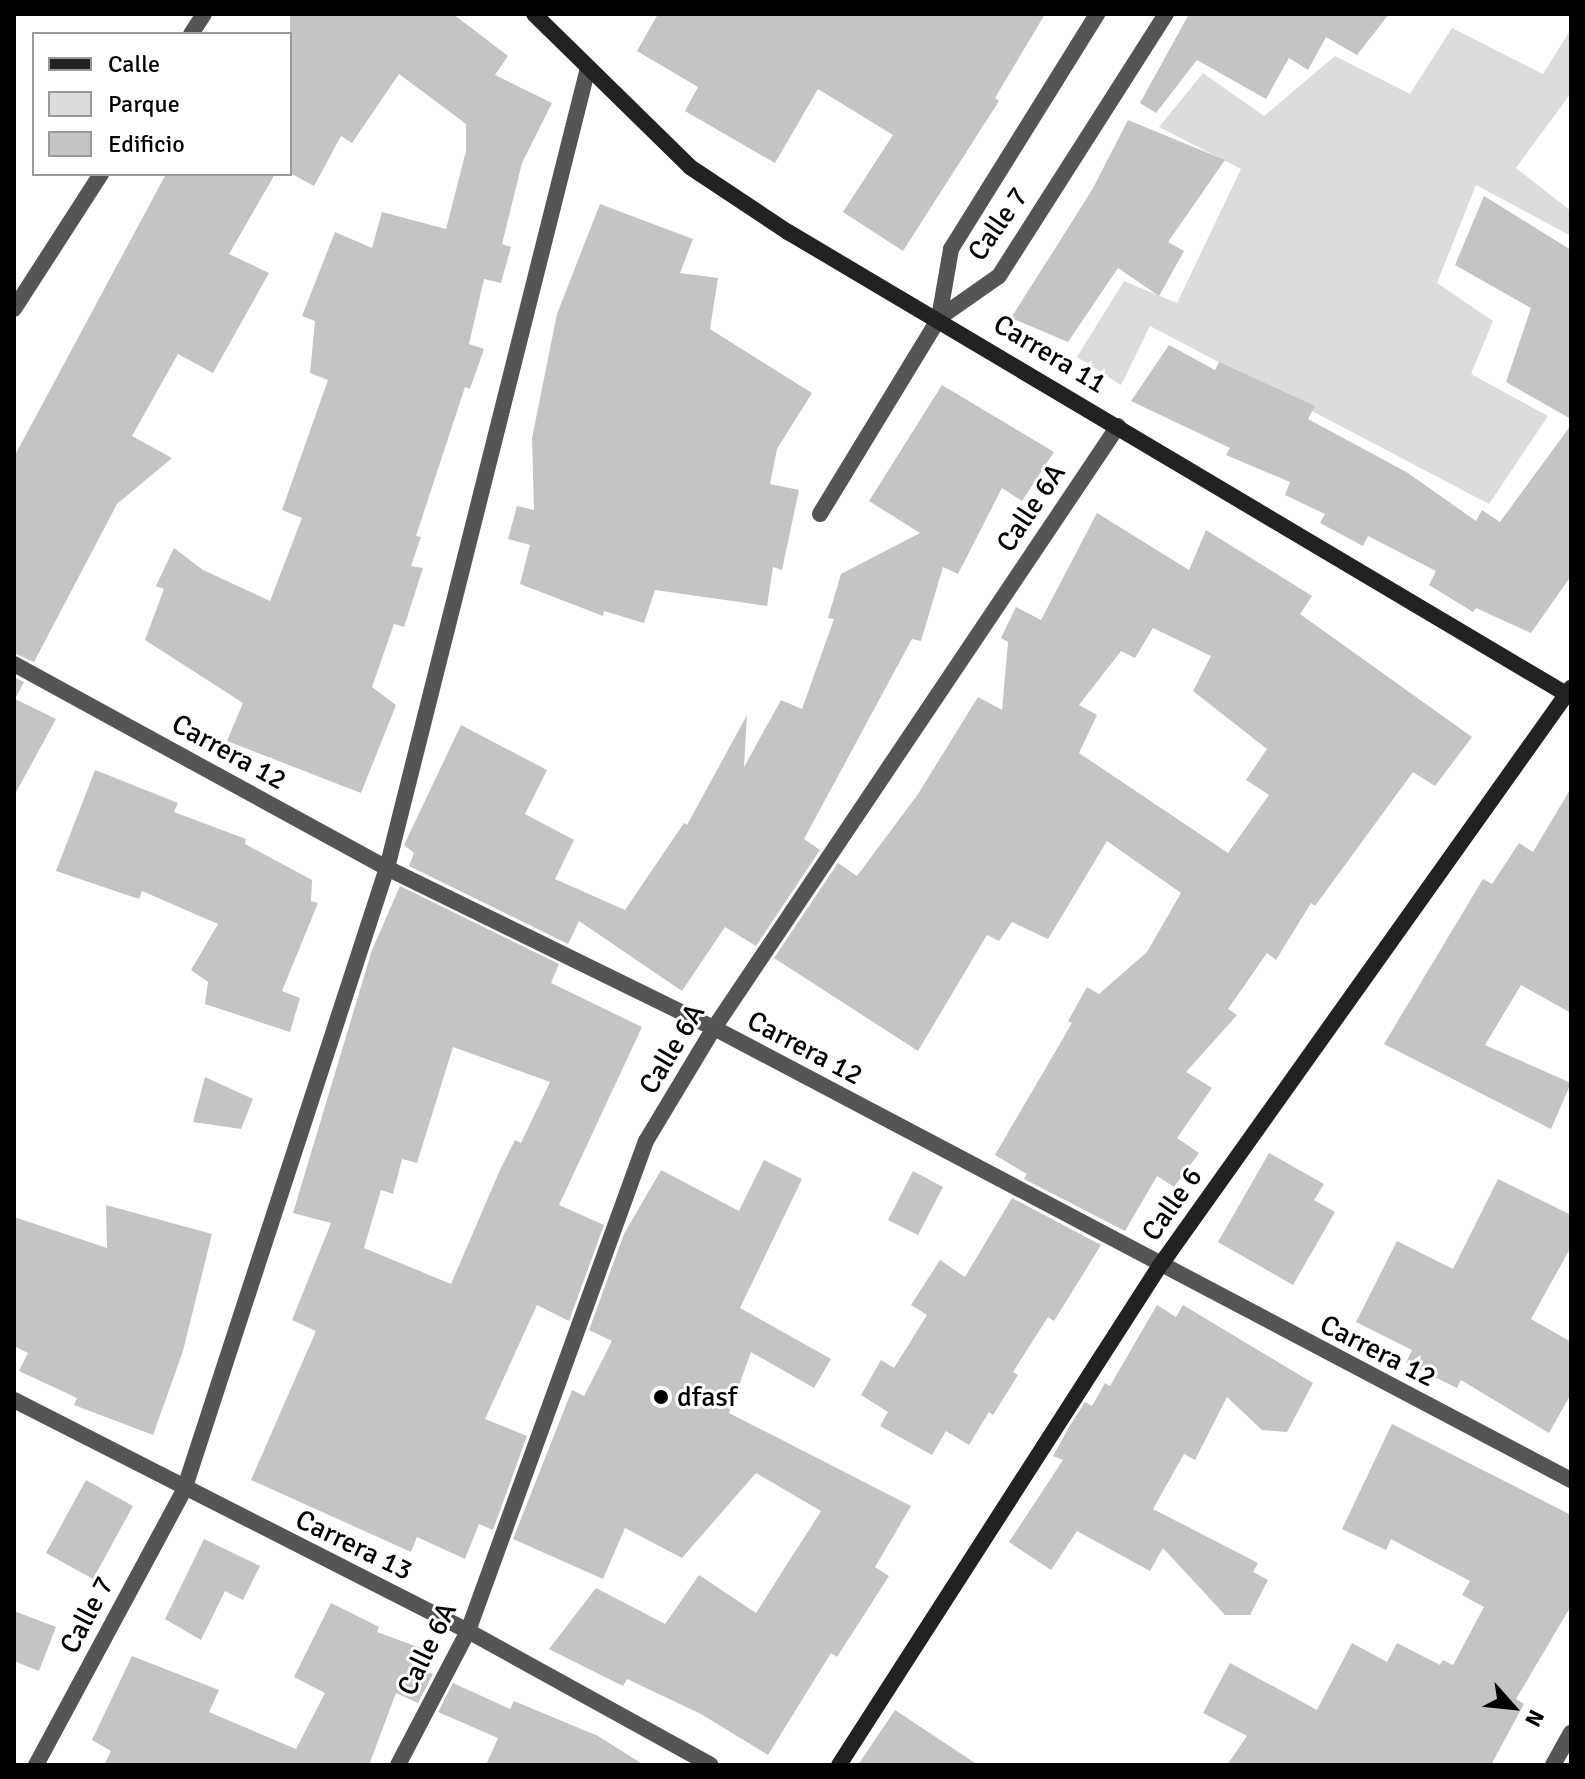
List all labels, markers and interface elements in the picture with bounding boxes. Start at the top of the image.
legend [32,32,292,176]
text: Calle [108,49,160,79]
text: Parque [108,89,180,119]
text: Edificio [108,129,185,159]
street label: Calle 7 [961,181,1035,267]
street label: Carrera 11 [987,307,1113,401]
street label: Calle 6A [989,457,1073,559]
street label: Carrera 12 [166,707,292,797]
street label: Calle 6A [632,998,712,1100]
street label: Carrera 12 [742,1004,868,1092]
street label: Calle 6 [1135,1161,1209,1247]
street label: Carrera 12 [1314,1307,1442,1395]
place label: dfasf [677,1380,737,1414]
marker: dfasf [652,1388,670,1406]
street label: Carrera 13 [290,1502,418,1588]
street label: Calle 7 [53,1571,121,1659]
street label: Calle 6A [390,1597,464,1701]
north arrow [1473,1667,1553,1747]
text: N [1519,1705,1550,1731]

